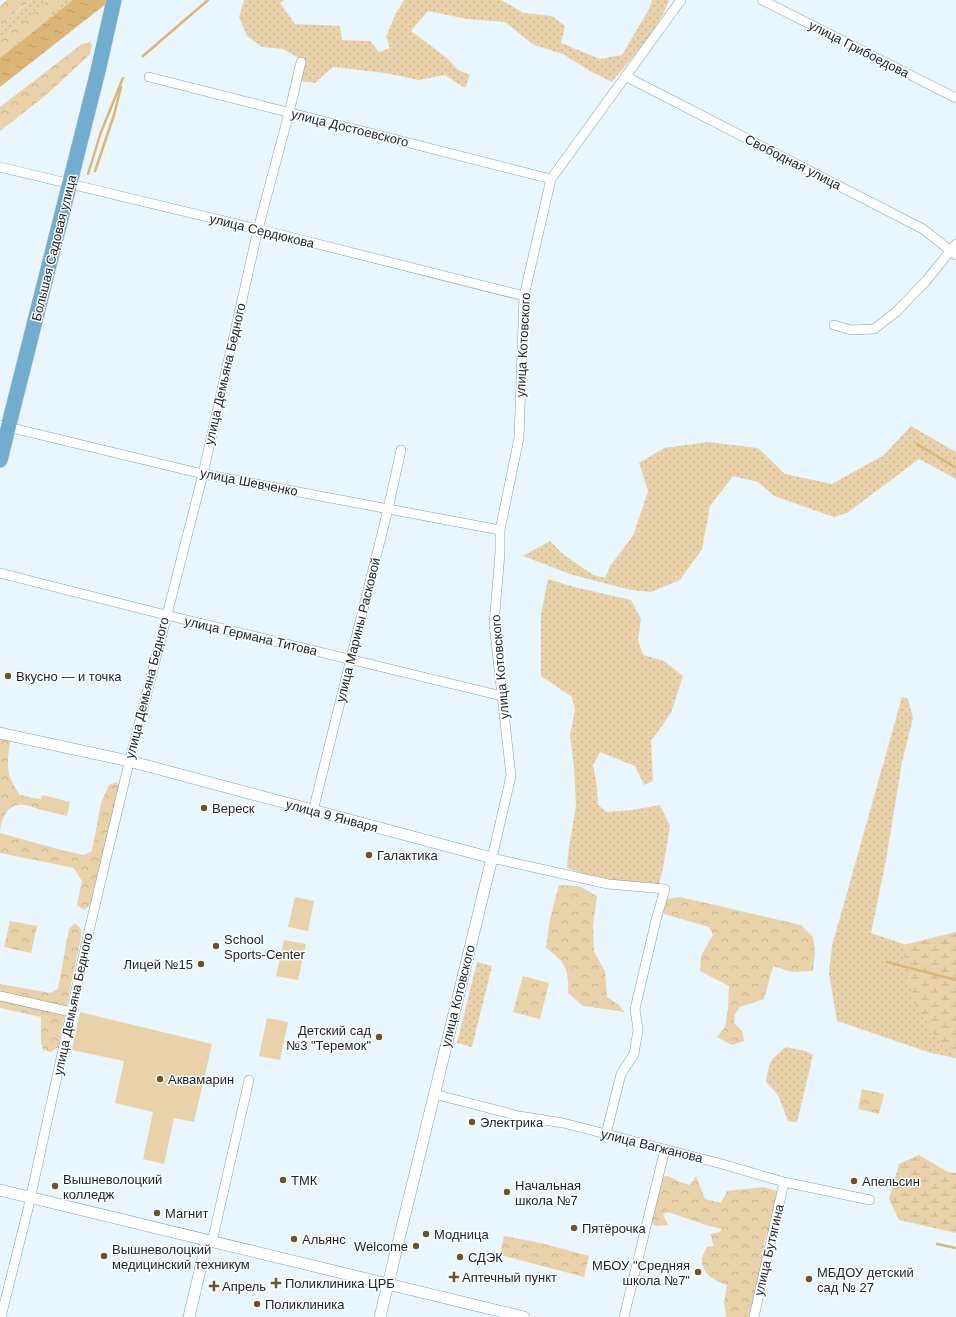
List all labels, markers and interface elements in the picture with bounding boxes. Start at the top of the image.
street label: улица Грибоедова [806,17,912,81]
street label: улица Достоевского [290,106,410,150]
street label: Свободная улица [742,131,844,193]
street label: Большая Садовая улица [29,173,80,323]
street label: улица Сердюкова [208,211,317,251]
street label: улица Котовского [513,292,533,398]
street label: улица Демьяна Бедного [201,302,249,446]
street label: улица Шевченко [199,465,299,499]
street label: улица Марины Расковой [333,556,383,704]
street label: улица Германа Титова [183,613,320,659]
street label: улица Котовского [488,614,512,720]
street label: улица Демьяна Бедного [122,616,172,760]
place label: Вкусно — и точка [16,669,122,684]
marker: Вкусно — и точка [3,671,13,681]
street label: улица 9 Января [284,796,380,836]
place label: Вереск [212,801,255,816]
marker: Вереск [199,803,209,813]
place label: Галактика [377,848,438,863]
marker: Галактика [364,850,374,860]
street label: улица Демьяна Бедного [51,931,95,1077]
place label: School Sports-Center [224,932,306,962]
marker: School Sports-Center [211,941,221,951]
street label: улица Котовского [438,943,478,1049]
place label: Лицей №15 [123,957,193,972]
marker: Лицей №15 [196,959,206,969]
place label: Детский сад №3 "Теремок" [286,1023,371,1053]
marker: Детский сад №3 "Теремок" [374,1032,384,1042]
place label: Аквамарин [168,1072,234,1087]
marker: Аквамарин [155,1074,165,1084]
place label: Электрика [480,1115,544,1130]
marker: Электрика [467,1117,477,1127]
street label: улица Вагжанова [600,1126,705,1166]
place label: Вышневолоцкий колледж [63,1172,162,1202]
place label: ТМК [291,1173,318,1188]
place label: Апельсин [862,1174,920,1189]
marker: ТМК [278,1175,288,1185]
marker: Апельсин [849,1176,859,1186]
place label: Начальная школа №7 [515,1178,581,1208]
marker: Вышневолоцкий колледж [50,1181,60,1191]
marker: Начальная школа №7 [502,1187,512,1197]
street label: улица Бутягина [751,1202,787,1297]
place label: Магнит [165,1206,208,1221]
marker: Магнит [152,1208,162,1218]
place label: Пятёрочка [582,1221,646,1236]
marker: Пятёрочка [569,1223,579,1233]
place label: Модница [434,1227,489,1242]
marker: Модница [421,1229,431,1239]
place label: Альянс [302,1232,346,1247]
marker: Альянс [289,1234,299,1244]
place label: Welcome [354,1239,408,1254]
marker: Welcome [411,1241,421,1251]
place label: Вышневолоцкий медицинский техникум [112,1242,250,1272]
place label: СДЭК [468,1250,503,1265]
marker: Вышневолоцкий медицинский техникум [99,1251,109,1261]
marker: СДЭК [455,1252,465,1262]
place label: МБОУ "Средняя школа №7" [592,1258,690,1288]
place label: МБДОУ детский сад № 27 [817,1265,914,1295]
marker: МБОУ "Средняя школа №7" [693,1267,703,1277]
place label: Аптечный пункт [462,1270,557,1285]
marker: Аптечный пункт [449,1272,459,1282]
marker: МБДОУ детский сад № 27 [804,1274,814,1284]
place label: Поликлиника ЦРБ [285,1276,395,1291]
marker: Поликлиника ЦРБ [270,1277,282,1289]
place label: Апрель [222,1279,266,1294]
marker: Апрель [209,1281,219,1291]
place label: Поликлиника [265,1297,345,1312]
marker: Поликлиника [252,1299,262,1309]

